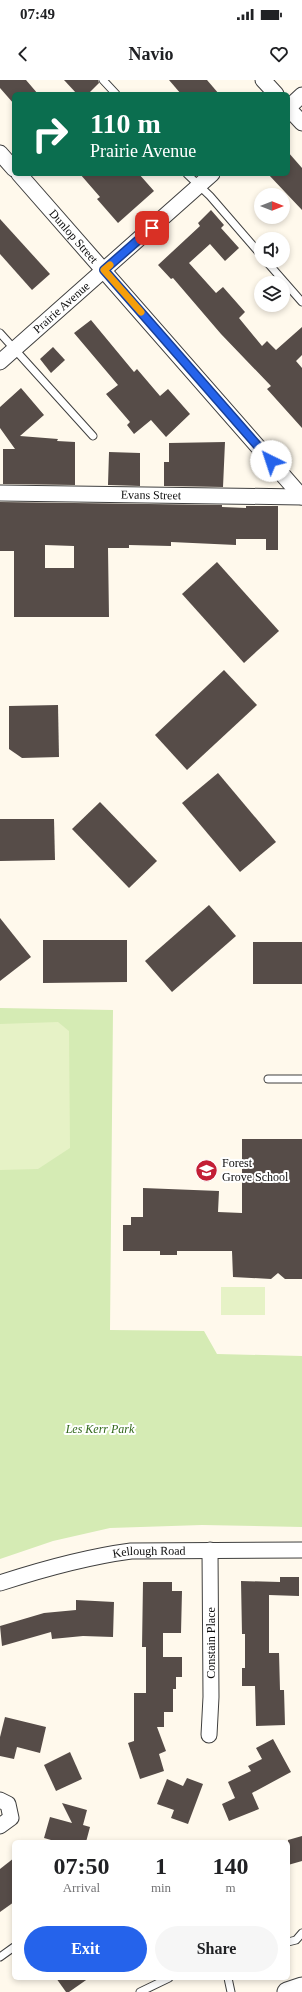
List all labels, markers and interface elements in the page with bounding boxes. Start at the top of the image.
text: 07:49 [20,6,55,22]
icon: back [12,43,34,65]
icon: heart [268,43,290,65]
text: Navio [129,44,174,64]
icon: right [24,108,76,160]
text: 110 m [90,108,161,139]
text: Prairie Avenue [90,141,196,161]
north arrow [254,188,290,224]
map controls [254,188,290,312]
street label: Dunlop Street [46,207,101,267]
pin [135,211,169,245]
icon: arrive [141,217,163,239]
button: sound [254,232,290,268]
button: layers [254,276,290,312]
street label: Prairie Avenue [30,279,92,336]
position arrow [250,440,292,482]
street label: Evans Street [121,488,182,502]
place label: Forest Grove School [222,1156,289,1184]
school or university icon: Forest Grove School [194,1157,220,1183]
park label: Les Kerr Park [65,1422,135,1436]
street label: Kellough Road [112,1544,186,1561]
street label: Constain Place [204,1607,218,1679]
text: 07:50 [53,1853,109,1879]
text: 1 [155,1853,167,1879]
text: 140 [213,1853,249,1879]
text: Arrival [63,1880,100,1895]
text: min [151,1880,171,1895]
text: m [225,1880,236,1895]
button: Exit [24,1926,147,1972]
button: Share [155,1926,278,1972]

